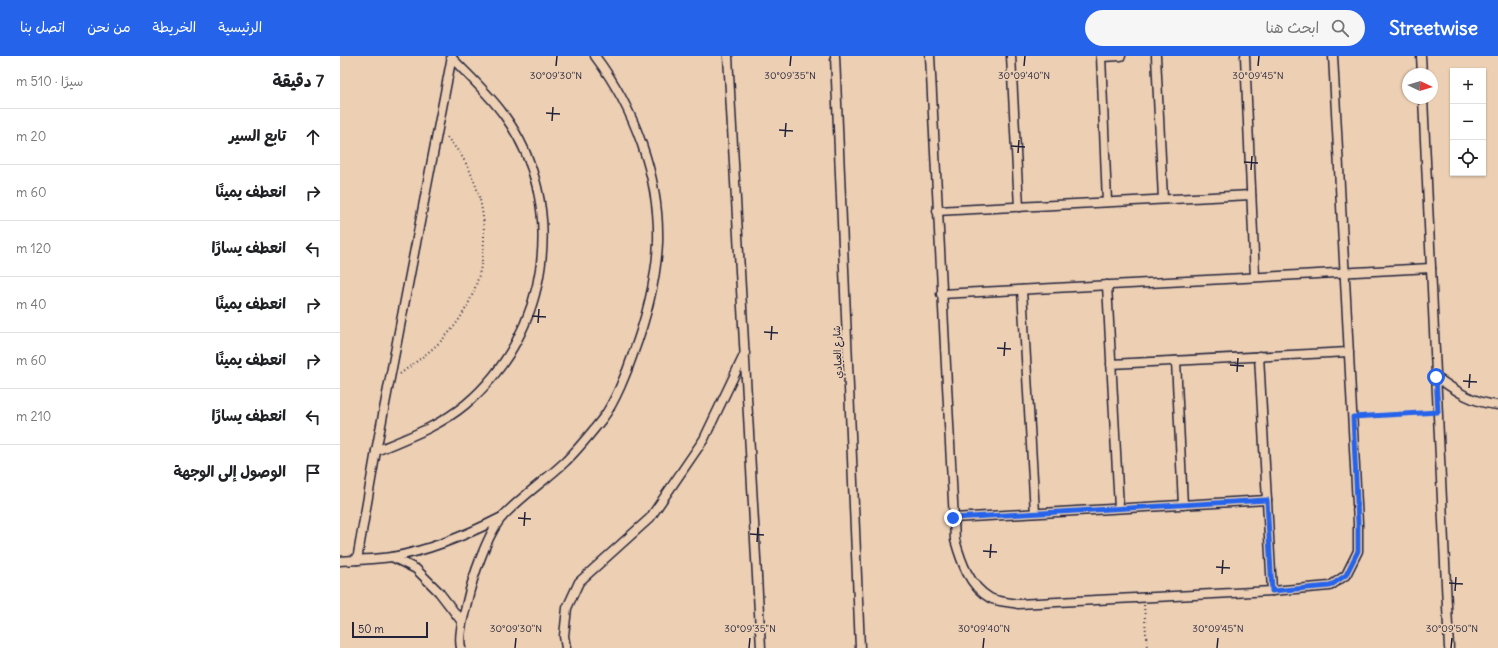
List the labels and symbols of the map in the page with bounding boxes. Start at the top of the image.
north arrow [1402,68,1438,104]
text: 30°09'30"N [530,69,582,82]
text: 30°09'35"N [764,69,816,82]
text: 30°09'40"N [998,69,1050,82]
text: 30°09'45"N [1232,69,1284,82]
street label: شارع العبادي [830,325,847,379]
route start [1427,368,1445,386]
route end [944,509,962,527]
scale bar [352,620,428,639]
text: 30°09'30"N [490,622,542,635]
text: 30°09'35"N [724,622,776,635]
text: 30°09'40"N [958,622,1010,635]
text: 30°09'45"N [1192,622,1244,635]
text: 30°09'50"N [1426,622,1478,635]

